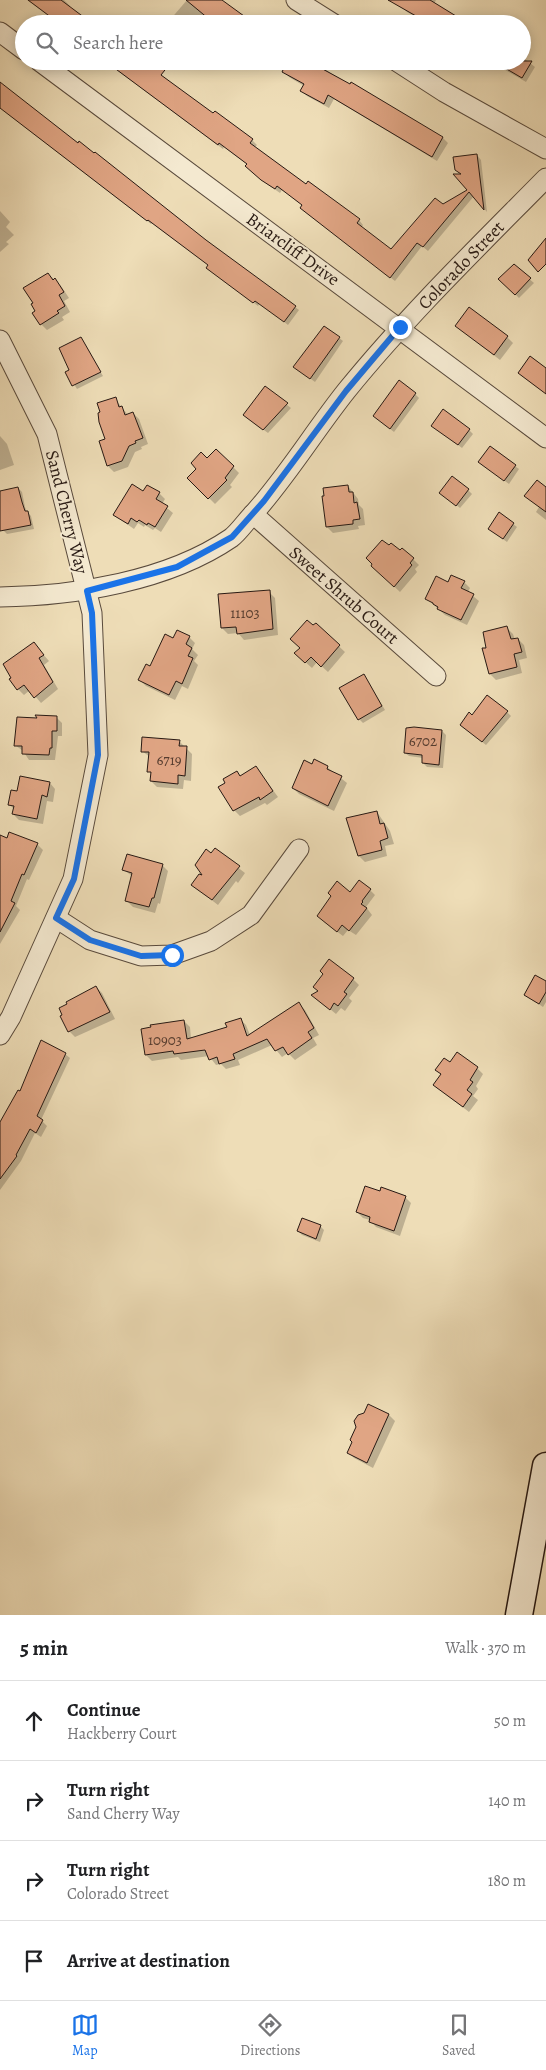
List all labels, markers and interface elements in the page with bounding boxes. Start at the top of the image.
search box [15,15,531,70]
icon: search [33,29,61,57]
text: Search here [73,30,163,56]
street label: Briarcliff Drive [241,207,345,291]
street label: Colorado Street [412,215,510,315]
route end [389,316,412,339]
street label: Sand Cherry Way [40,448,94,577]
street label: Sweet Shrub Court [284,541,404,649]
house number: 11103 [230,603,260,623]
house number: 6702 [409,731,437,751]
house number: 6719 [156,750,182,770]
route start [161,944,184,967]
house number: 10903 [148,1030,182,1050]
text: 5 min [20,1634,68,1662]
text: Walk · 370 m [445,1637,526,1659]
text: Continue [67,1697,141,1723]
icon: ahead [20,1707,48,1735]
text: 50 m [494,1710,526,1732]
text: Hackberry Court [67,1723,177,1745]
text: Turn right [67,1777,149,1803]
icon: right [20,1787,48,1815]
text: 140 m [488,1790,526,1812]
text: Sand Cherry Way [67,1803,180,1825]
text: Turn right [67,1857,149,1883]
icon: right [20,1867,48,1895]
text: 180 m [488,1870,526,1892]
text: Colorado Street [67,1883,169,1905]
icon: arrive [20,1947,48,1975]
text: Arrive at destination [67,1948,230,1974]
tab: Map [71,2011,99,2060]
tab: Directions [240,2011,300,2060]
tab: Saved [442,2011,475,2060]

